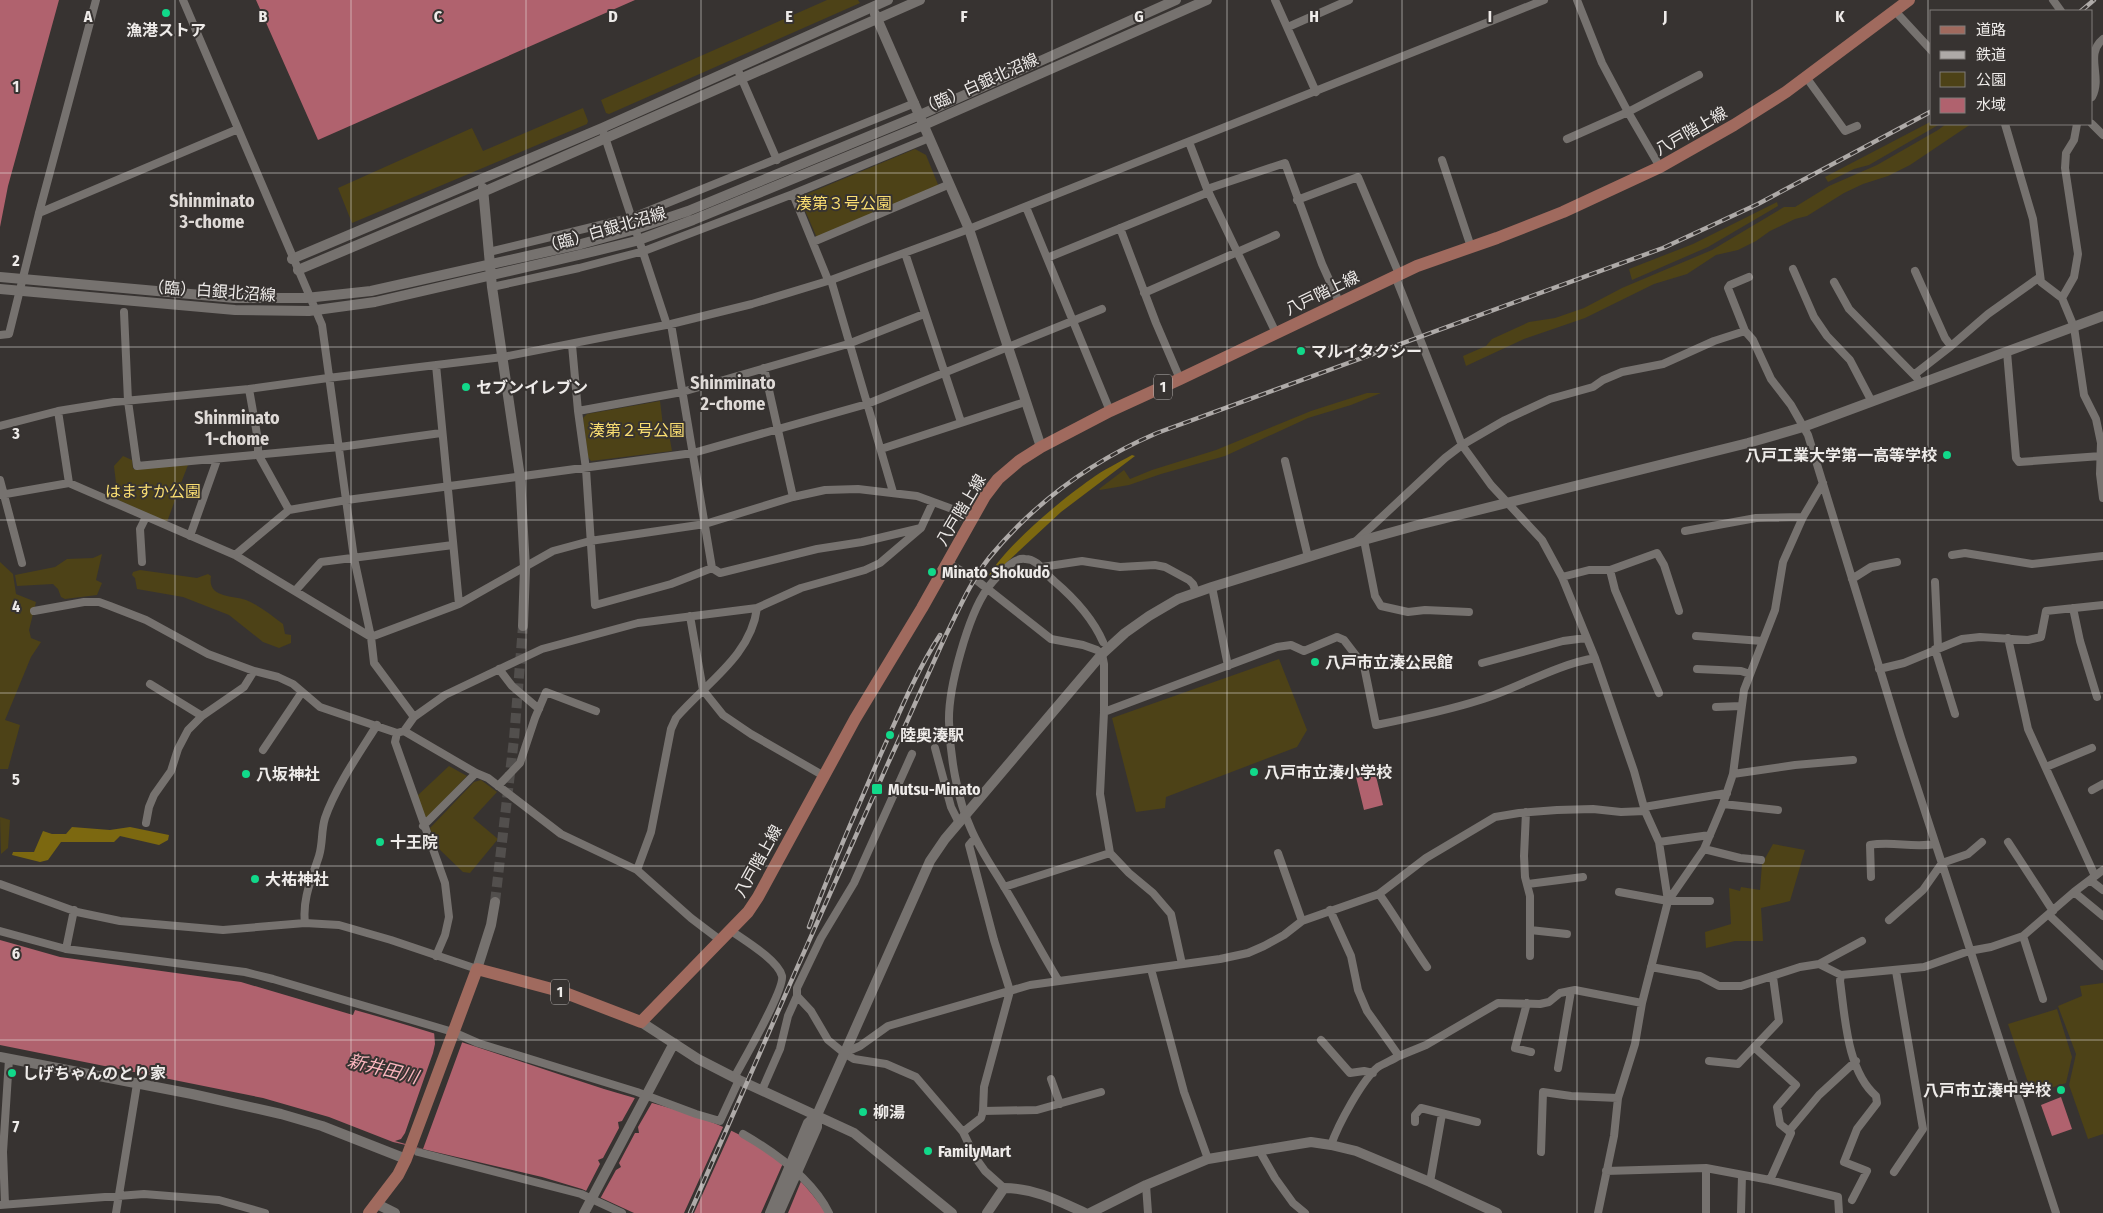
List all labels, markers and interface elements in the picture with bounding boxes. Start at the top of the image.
text: A [83,7,93,26]
marker: 漁港ストア [160,7,172,19]
text: B [259,7,268,26]
text: C [434,7,443,26]
text: D [608,7,618,26]
text: E [785,7,793,26]
text: F [960,7,968,26]
text: G [1134,7,1144,26]
text: H [1309,7,1319,26]
text: I [1488,7,1492,26]
text: J [1662,7,1667,26]
text: K [1835,7,1845,26]
legend [1930,10,2093,125]
place label: 漁港ストア [126,21,206,40]
text: 道路 [1976,21,2006,39]
text: 鉄道 [1976,46,2006,64]
street label: （臨）白銀北沼線 [917,49,1041,119]
text: 公園 [1976,71,2006,89]
text: 1 [13,77,19,96]
text: 水域 [1976,96,2006,114]
street label: 八戸階上線 [1652,103,1730,159]
district label: Shinminato 3-chome [169,190,255,233]
park label: 湊第３号公園 [796,194,892,213]
street label: （臨）白銀北沼線 [540,203,668,257]
text: 2 [11,251,20,270]
street label: 八戸階上線 [1282,267,1362,319]
street label: （臨）白銀北沼線 [147,277,277,305]
place label: マルイタクシー [1311,342,1422,361]
marker: マルイタクシー [1295,345,1307,357]
district label: Shinminato 2-chome [690,372,776,415]
road number: 1 [1154,374,1172,400]
place label: セブンイレブン [476,378,588,397]
marker: セブンイレブン [460,381,472,393]
district label: Shinminato 1-chome [194,407,280,450]
park label: 湊第２号公園 [589,421,685,440]
text: 3 [11,424,20,443]
place label: 八戸工業大学第一高等学校 [1745,446,1937,465]
marker: 八戸工業大学第一高等学校 [1941,449,1953,461]
street label: 八戸階上線 [932,471,990,549]
park label: はますか公園 [105,482,201,501]
place label: Minato Shokudō [942,563,1050,582]
marker: Minato Shokudō [926,566,938,578]
text: 4 [12,597,20,616]
place label: 八戸市立湊公民館 [1325,653,1453,672]
marker: 八戸市立湊公民館 [1309,656,1321,668]
place label: 陸奥湊駅 [900,726,964,745]
marker: 陸奥湊駅 [884,729,896,741]
place label: 八戸市立湊小学校 [1264,763,1392,782]
place label: 八坂神社 [256,765,320,784]
marker: 八戸市立湊小学校 [1248,766,1260,778]
marker: 八坂神社 [240,768,252,780]
text: 5 [12,770,20,789]
place label: Mutsu-Minato [888,780,981,799]
marker: Mutsu-Minato [870,782,884,796]
street label: 八戸階上線 [730,821,786,901]
place label: 十王院 [390,833,438,852]
marker: 十王院 [374,836,386,848]
place label: 大祐神社 [265,870,329,889]
marker: 大祐神社 [249,873,261,885]
text: 6 [12,944,20,963]
road number: 1 [551,980,569,1004]
water label: 新井田川 [345,1050,423,1089]
place label: しげちゃんのとり家 [22,1064,166,1083]
marker: しげちゃんのとり家 [6,1067,18,1079]
place label: 八戸市立湊中学校 [1923,1081,2051,1100]
marker: 八戸市立湊中学校 [2055,1084,2067,1096]
place label: 柳湯 [873,1103,905,1122]
marker: 柳湯 [857,1106,869,1118]
text: 7 [13,1117,20,1136]
place label: FamilyMart [938,1142,1012,1161]
marker: FamilyMart [922,1145,934,1157]

